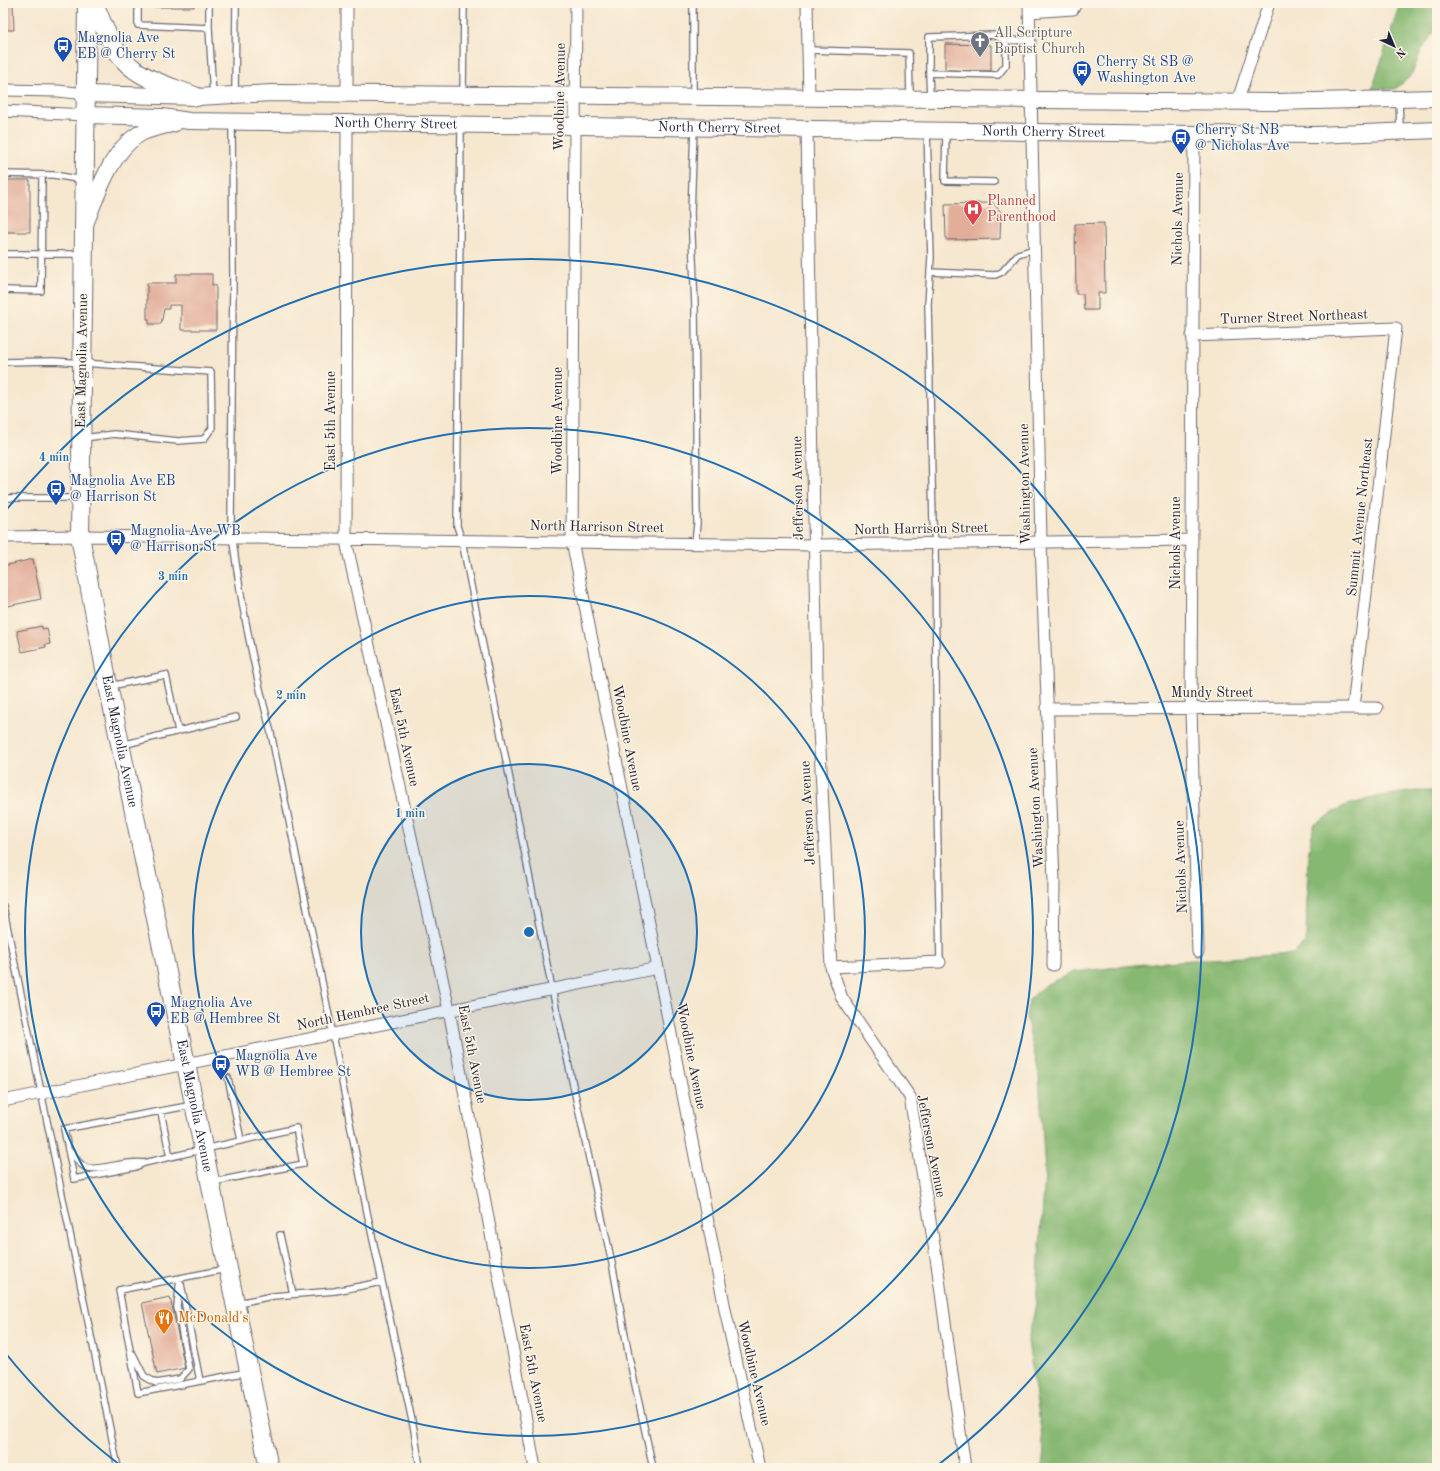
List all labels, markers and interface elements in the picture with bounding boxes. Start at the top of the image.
place label: All Scripture Baptist Church [994,26,1086,56]
north arrow [1374,26,1414,66]
church icon: All Scripture Baptist Church [969,30,991,58]
place label: Magnolia Ave EB @ Cherry St [77,31,176,61]
bus stop icon: Magnolia Ave EB @ Cherry St [52,35,74,63]
street label: Woodbine Avenue [552,43,568,151]
text: N [1393,45,1407,59]
place label: Cherry St SB @ Washington Ave [1096,55,1196,85]
bus stop icon: Cherry St SB @ Washington Ave [1071,59,1093,87]
street label: North Cherry Street [334,116,458,131]
street label: North Cherry Street [658,120,782,136]
place label: Cherry St NB @ Nicholas Ave [1195,123,1289,153]
street label: North Cherry Street [982,124,1105,140]
bus stop icon: Cherry St NB @ Nicholas Ave [1170,127,1192,155]
street label: Nichols Avenue [1170,172,1186,266]
place label: Planned Parenthood [987,194,1056,224]
hospital icon: Planned Parenthood [962,198,984,226]
street label: East Magnolia Avenue [74,293,90,429]
street label: Turner Street Northeast [1220,307,1368,327]
street label: Woodbine Avenue [551,367,565,475]
street label: East 5th Avenue [324,371,338,471]
street label: Washington Avenue [1017,423,1033,545]
street label: Jefferson Avenue [790,436,806,540]
street label: Summit Avenue Northeast [1345,437,1375,597]
text: 4 min [39,452,69,464]
place label: Magnolia Ave EB @ Harrison St [70,474,175,504]
bus stop icon: Magnolia Ave EB @ Harrison St [45,478,67,506]
street label: Nichols Avenue [1169,496,1183,590]
street label: North Harrison Street [530,519,665,535]
street label: North Harrison Street [854,521,989,537]
place label: Magnolia Ave WB @ Harrison St [130,524,241,554]
bus stop icon: Magnolia Ave WB @ Harrison St [105,528,127,556]
text: 3 min [158,571,188,583]
street label: East Magnolia Avenue [99,674,140,809]
street label: Woodbine Avenue [610,684,644,792]
street label: East 5th Avenue [387,686,421,788]
street label: Mundy Street [1171,686,1253,700]
text: 2 min [276,690,306,702]
street label: Washington Avenue [1026,747,1046,869]
street label: Jefferson Avenue [798,761,818,865]
text: 1 min [395,808,425,820]
street label: Nichols Avenue [1172,820,1190,914]
centre of rings [522,925,536,939]
street label: North Hembree Street [295,991,431,1033]
place label: Magnolia Ave EB @ Hembree St [170,996,281,1026]
bus stop icon: Magnolia Ave EB @ Hembree St [145,1000,167,1028]
street label: Woodbine Avenue [674,1002,708,1110]
street label: East 5th Avenue [456,1003,488,1105]
street label: East Magnolia Avenue [174,1038,215,1173]
place label: Magnolia Ave WB @ Hembree St [235,1049,351,1079]
bus stop icon: Magnolia Ave WB @ Hembree St [210,1053,232,1081]
street label: Jefferson Avenue [914,1093,948,1199]
restaurant icon: McDonald's [153,1307,175,1335]
place label: McDonald's [178,1311,249,1325]
street label: Woodbine Avenue [735,1319,773,1427]
street label: East 5th Avenue [517,1322,549,1424]

